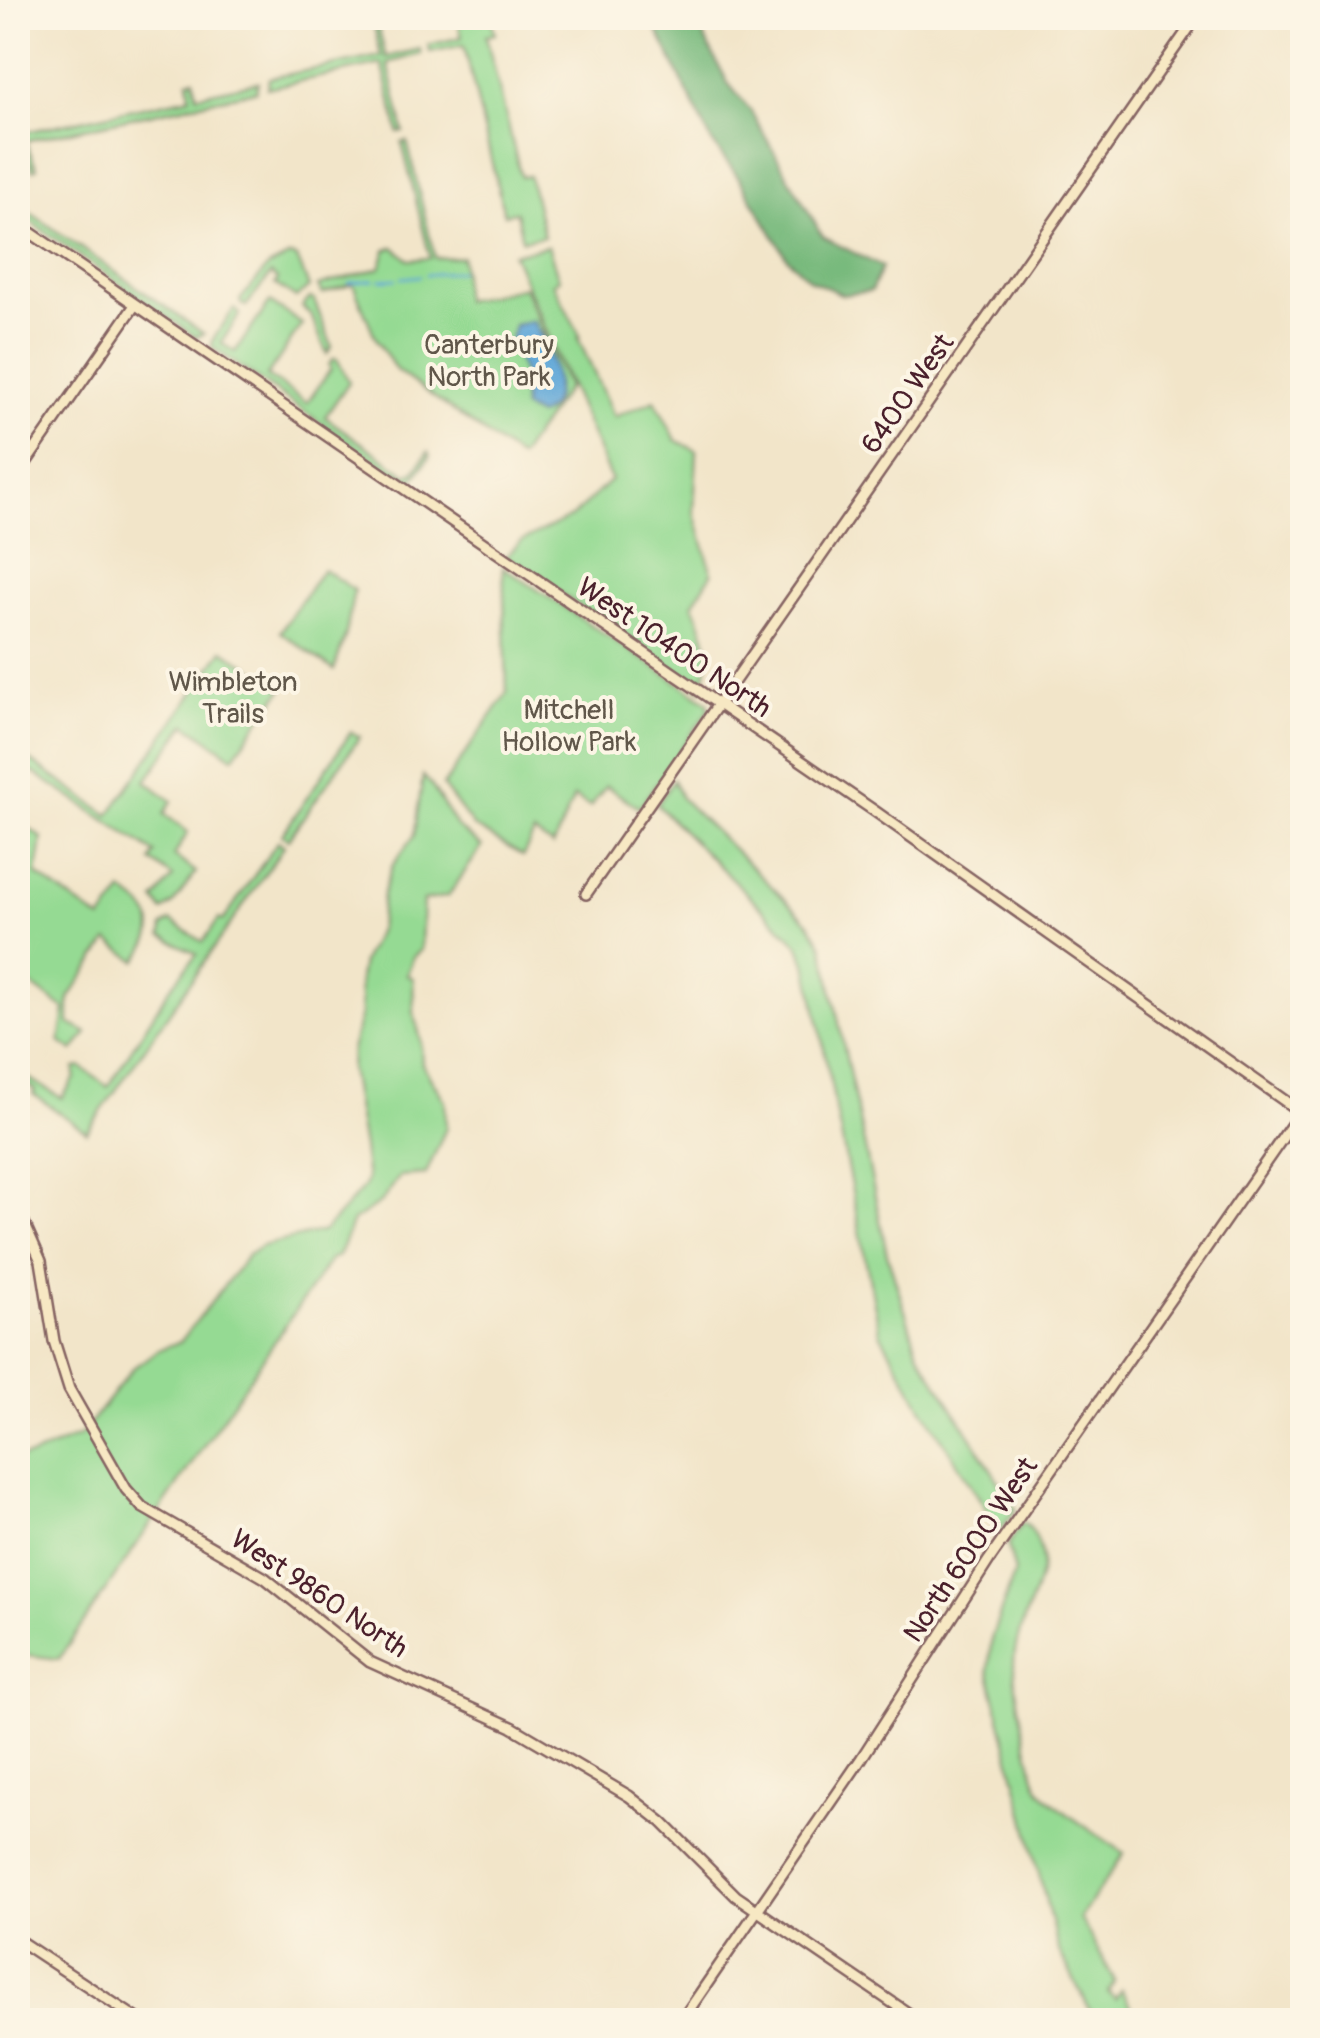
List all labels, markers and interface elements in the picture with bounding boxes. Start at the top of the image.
street label: 6400 West [854,327,962,461]
park label: Canterbury North Park [424,328,554,395]
street label: West 10400 North [570,570,778,726]
park label: Wimbleton Trails [168,665,298,732]
park label: Mitchell Hollow Park [502,693,637,760]
street label: North 6000 West [896,1450,1046,1649]
street label: West 9860 North [224,1522,414,1666]

